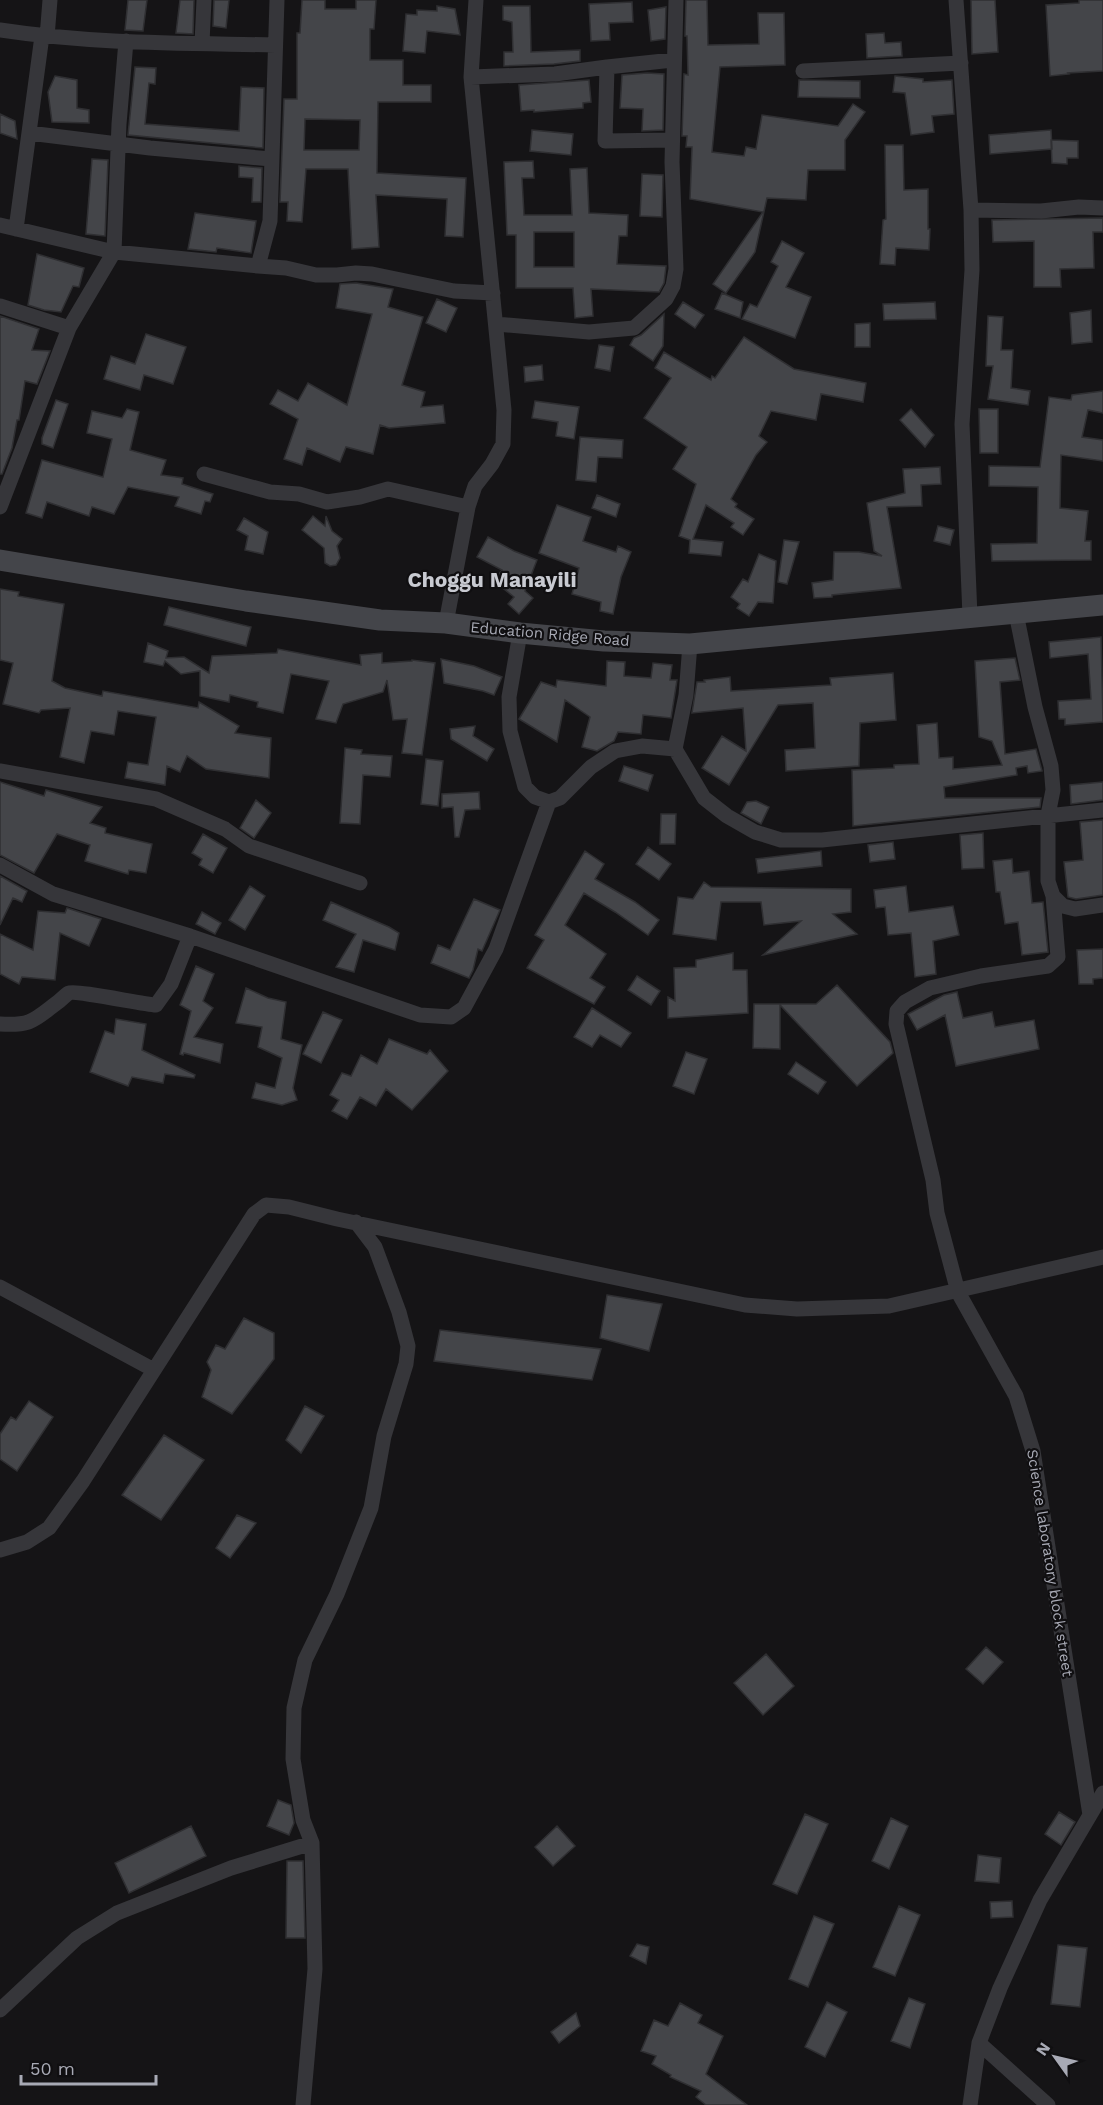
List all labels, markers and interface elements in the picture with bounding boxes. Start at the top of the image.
district label: Choggu Manayili [407,567,577,592]
street label: Education Ridge Road [470,618,630,650]
street label: Science laboratory block street [1023,1448,1077,1679]
north arrow [1025,2027,1085,2087]
text: N [1032,2039,1054,2059]
scale bar [21,2048,156,2086]
text: 50 m [30,2058,75,2079]

